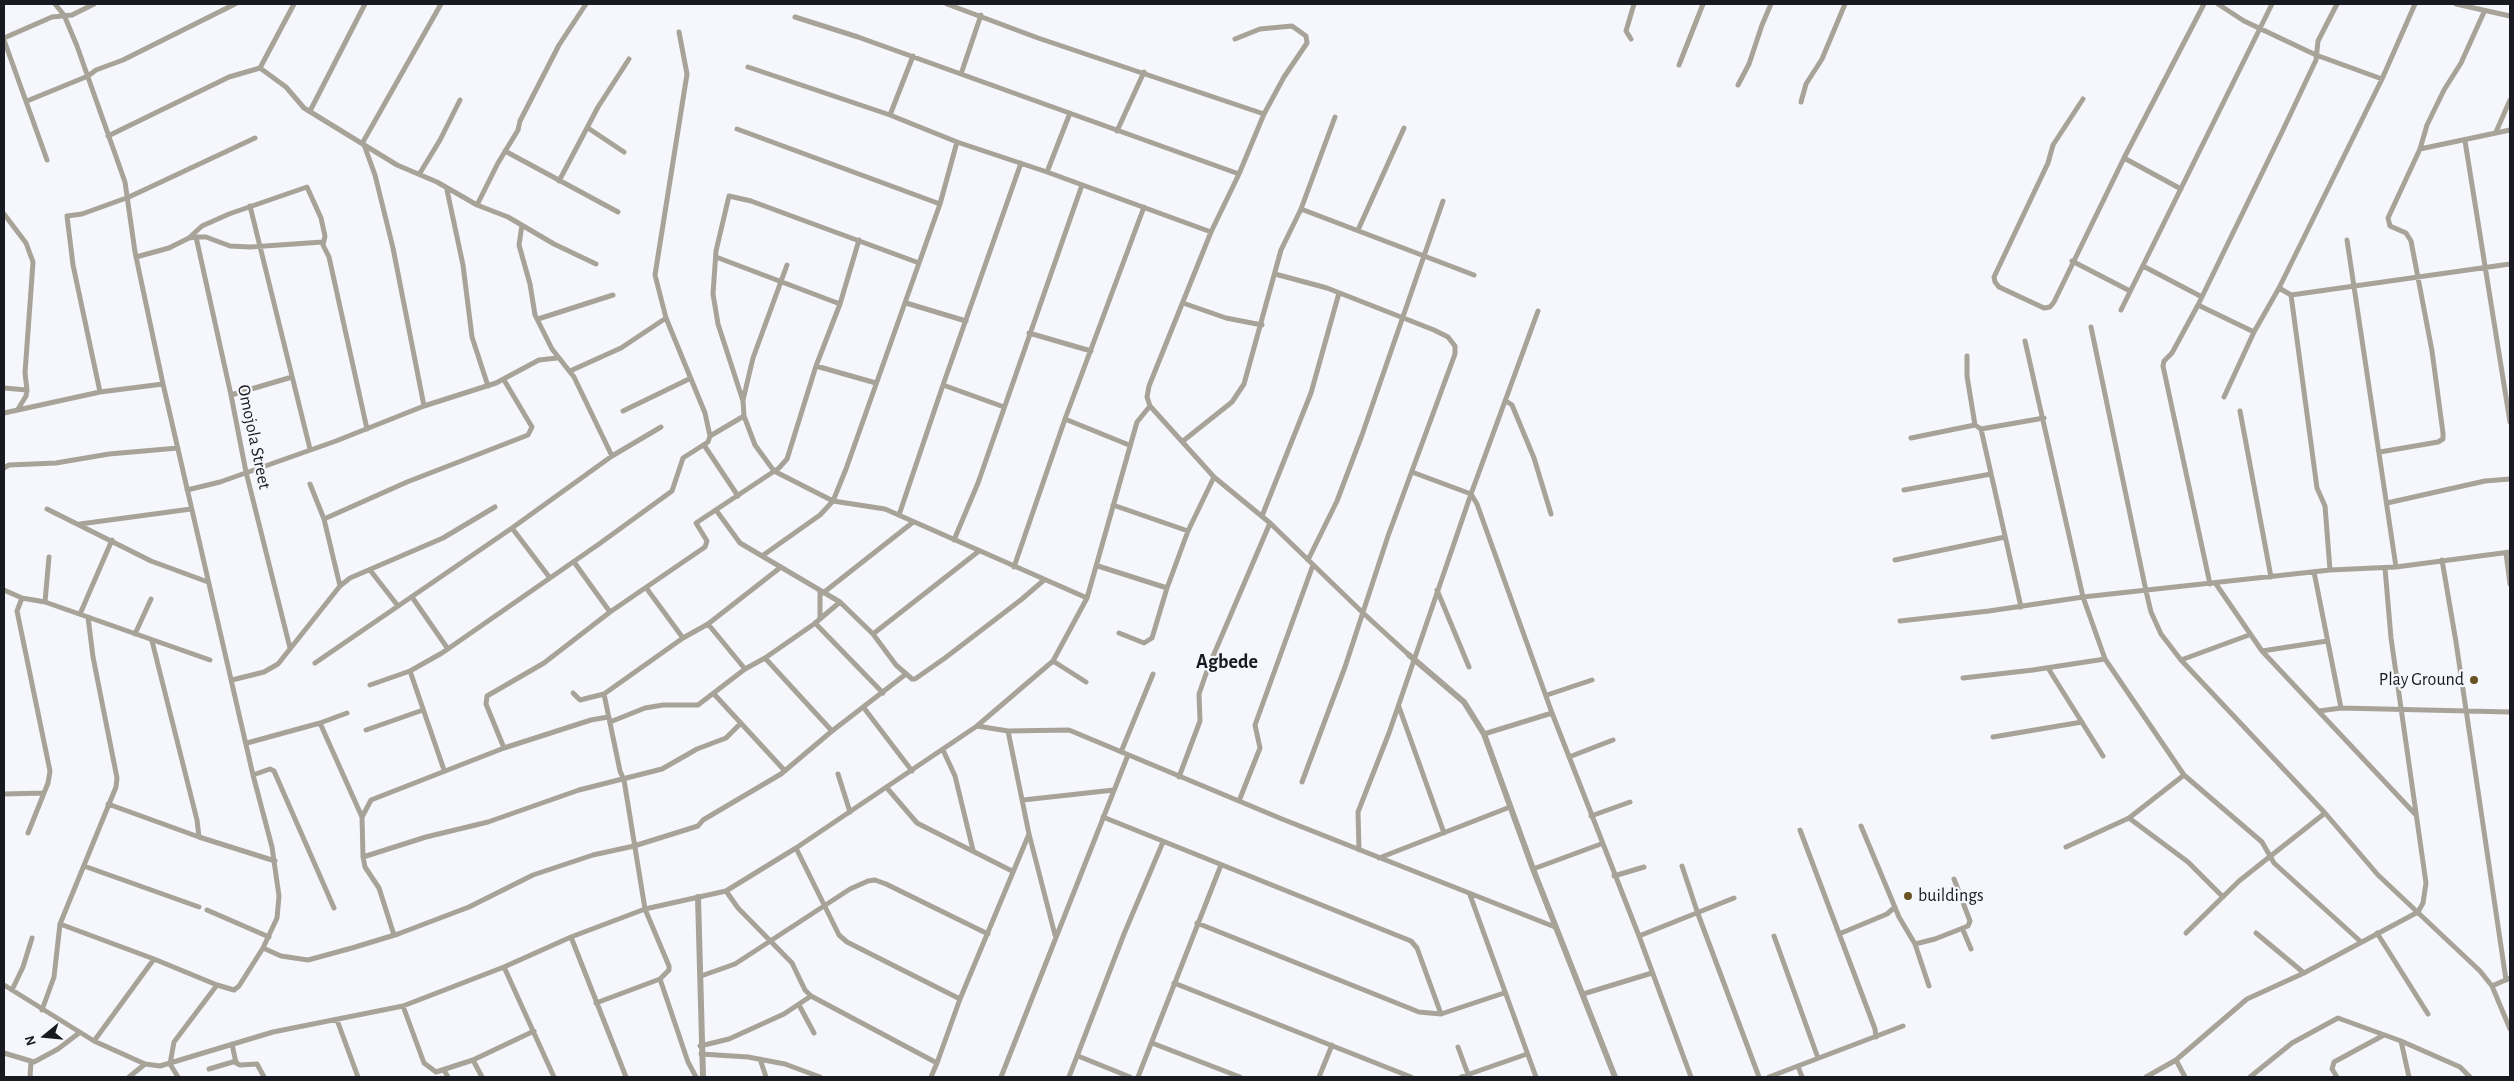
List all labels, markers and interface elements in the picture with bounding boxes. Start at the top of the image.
street label: Omojola Street [232,383,276,491]
district label: Agbede [1196,650,1258,674]
place label: Play Ground [2379,669,2464,691]
marker: Play Ground [2468,674,2480,686]
place label: buildings [1918,885,1984,907]
marker: buildings [1902,890,1914,902]
north arrow [20,1011,70,1061]
text: N [23,1034,39,1047]

